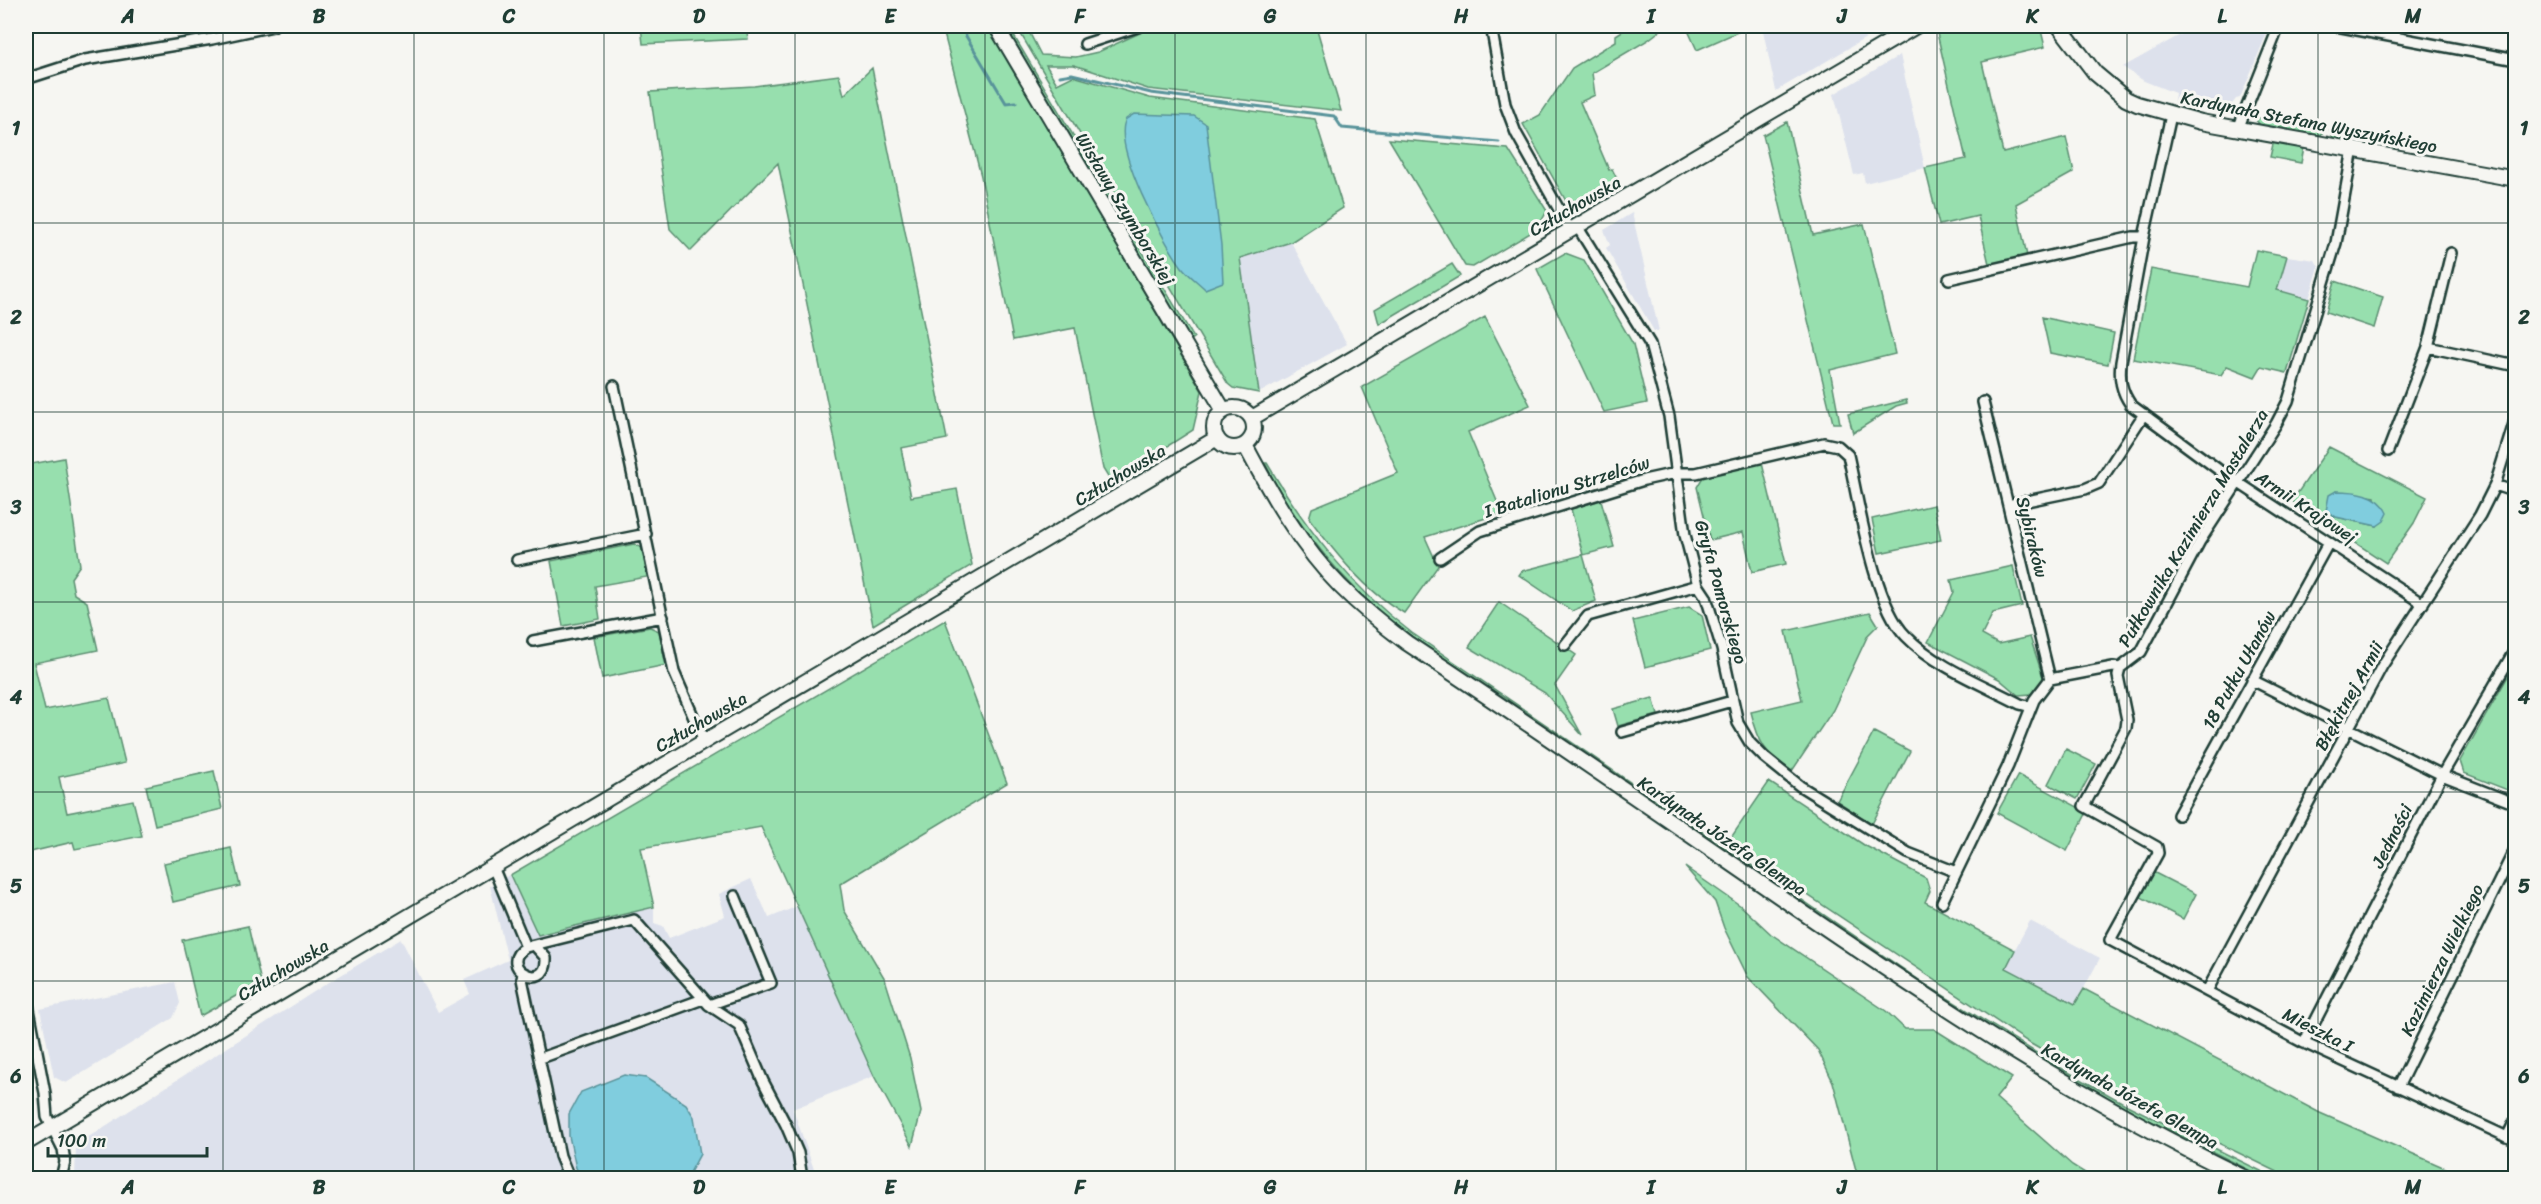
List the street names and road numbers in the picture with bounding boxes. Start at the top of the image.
street label: Kardynała Stefana Wyszyńskiego [2178,81,2440,163]
street label: Wisławy Szymborskiej [1066,126,1184,292]
street label: Człuchowska [1523,167,1627,245]
street label: Pułkownika Kazimierza Mastalerza [2109,403,2277,653]
street label: Człuchowska [1068,435,1172,515]
street label: I Batalionu Strzelców [1479,446,1654,528]
street label: Armii Krajowej [2247,461,2364,553]
street label: Sybiraków [2006,493,2058,582]
street label: Gryfa Pomorskiego [1685,516,1757,668]
street label: 18 Pułku Ułanów [2193,604,2285,735]
street label: Błękitnej Armii [2306,634,2393,757]
street label: Człuchowska [649,683,753,761]
street label: Kardynała Józefa Glempa [1631,767,1813,905]
street label: Jedności [2362,797,2422,875]
street label: Kazimierza Wielkiego [2391,878,2493,1042]
street label: Człuchowska [231,930,335,1010]
street label: Mieszka I [2277,998,2361,1062]
street label: Kardynała Józefa Glempa [2035,1034,2225,1158]

